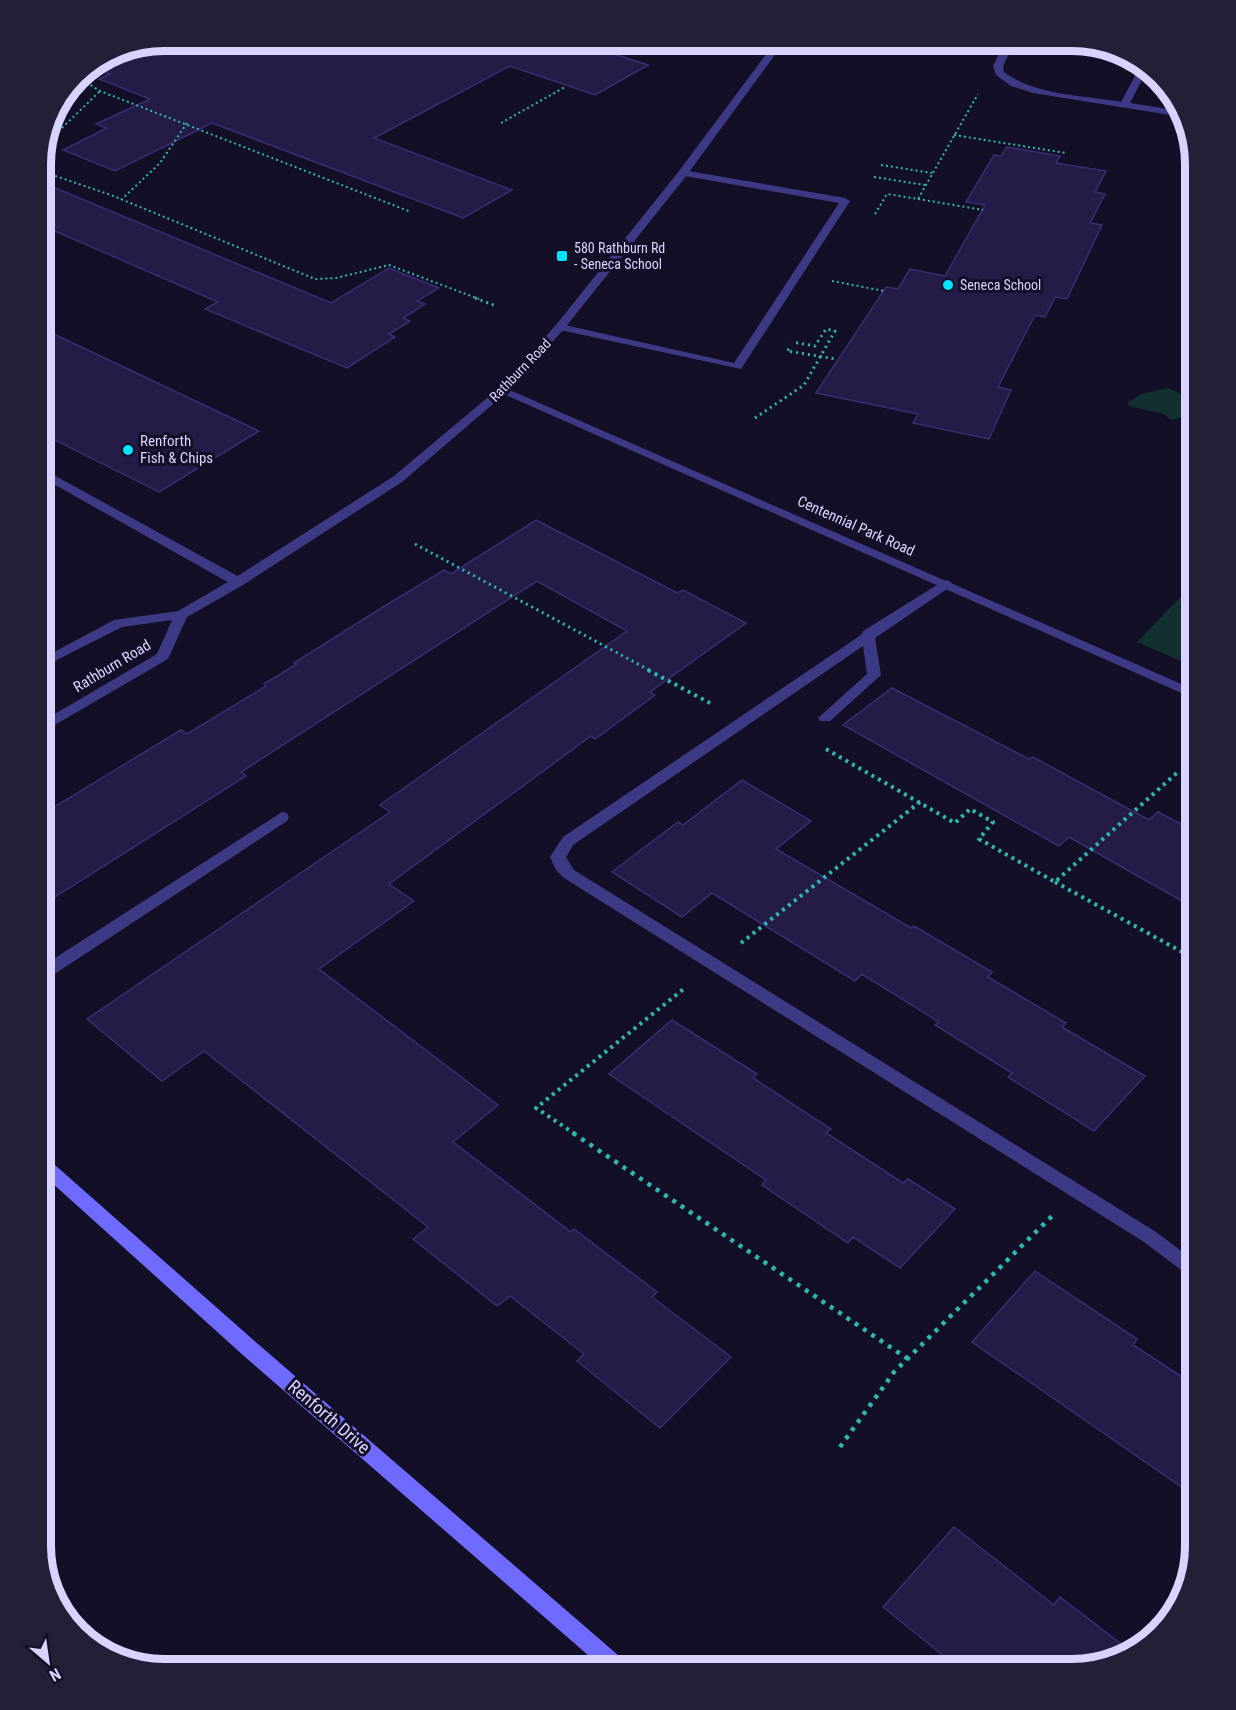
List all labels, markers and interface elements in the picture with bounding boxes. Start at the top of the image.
place label: 580 Rathburn Rd - Seneca School [574,240,665,272]
marker: 580 Rathburn Rd - Seneca School [555,249,569,263]
place label: Seneca School [960,277,1041,293]
marker: Seneca School [941,278,955,292]
street label: Rathburn Road [486,335,554,405]
place label: Renforth Fish & Chips [140,432,213,467]
marker: Renforth Fish & Chips [121,443,135,457]
street label: Centennial Park Road [795,492,917,560]
street label: Rathburn Road [70,636,154,696]
street label: Renforth Drive [284,1375,374,1458]
north arrow [18,1632,78,1692]
text: N [46,1664,64,1685]

